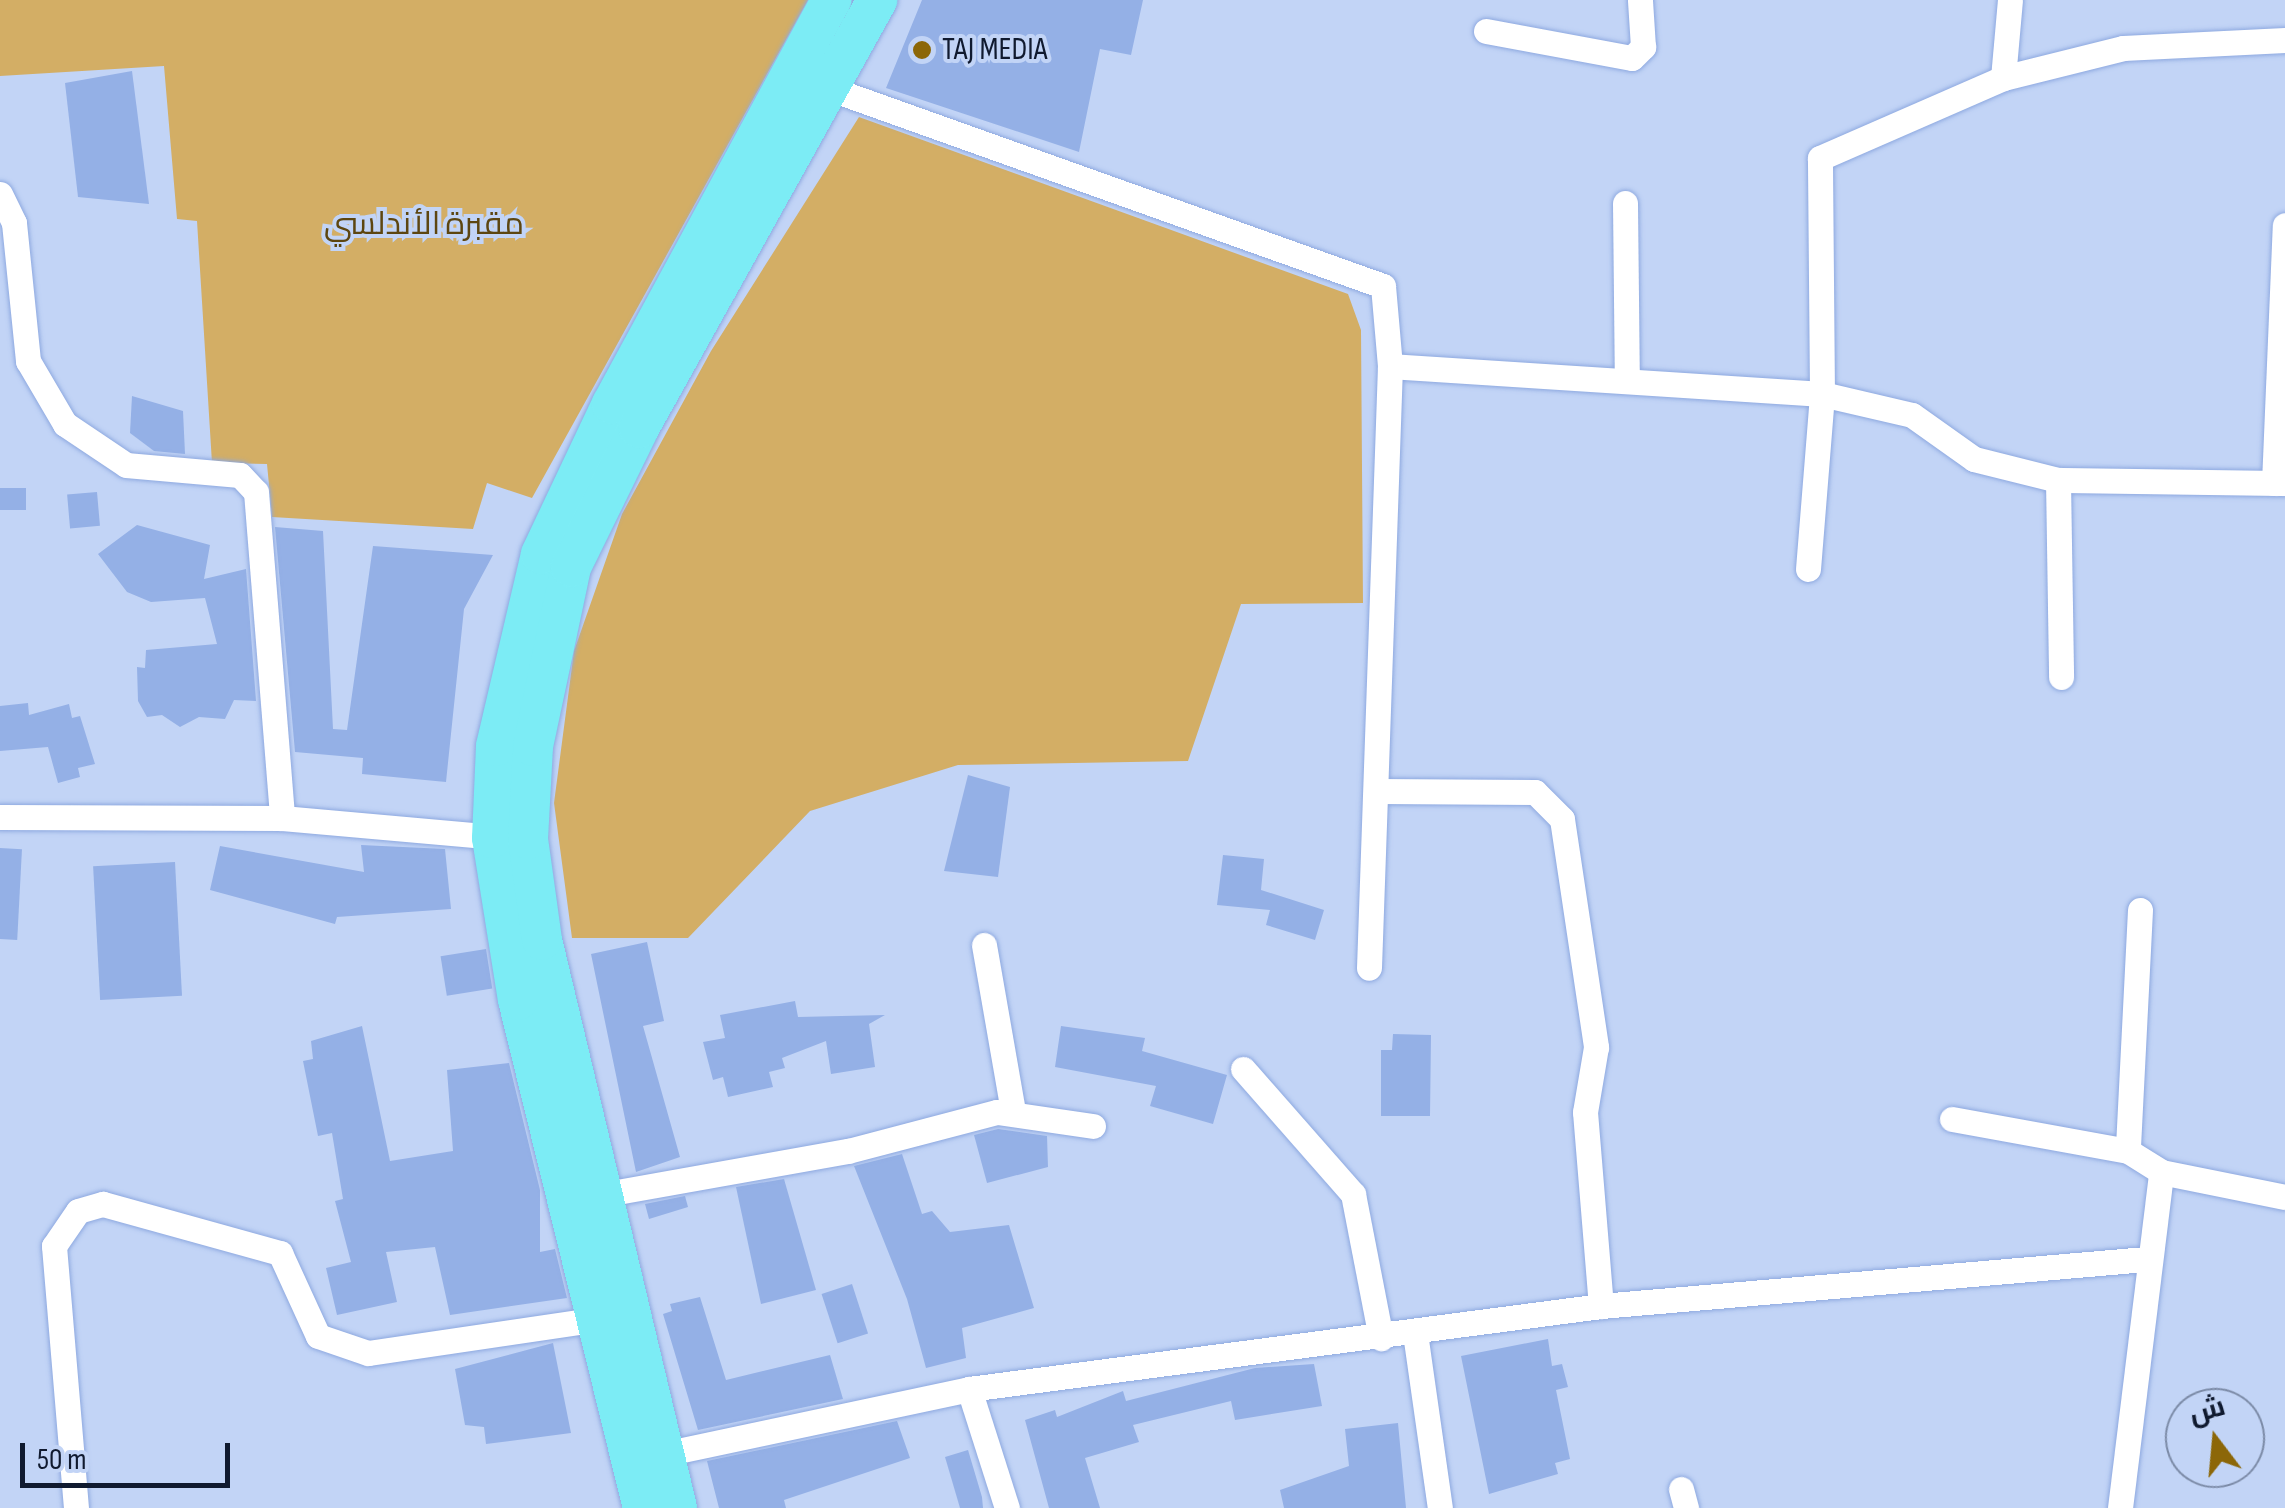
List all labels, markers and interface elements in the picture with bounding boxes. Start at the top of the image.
place label: TAJ MEDIA [942,31,1048,69]
marker: TAJ MEDIA [911,39,933,61]
park label: مقبرة الأندلسي [324,206,524,244]
north arrow [2165,1388,2265,1488]
text: ش [2185,1390,2229,1431]
scale bar [25,1423,235,1485]
text: 50 m [37,1442,86,1478]

